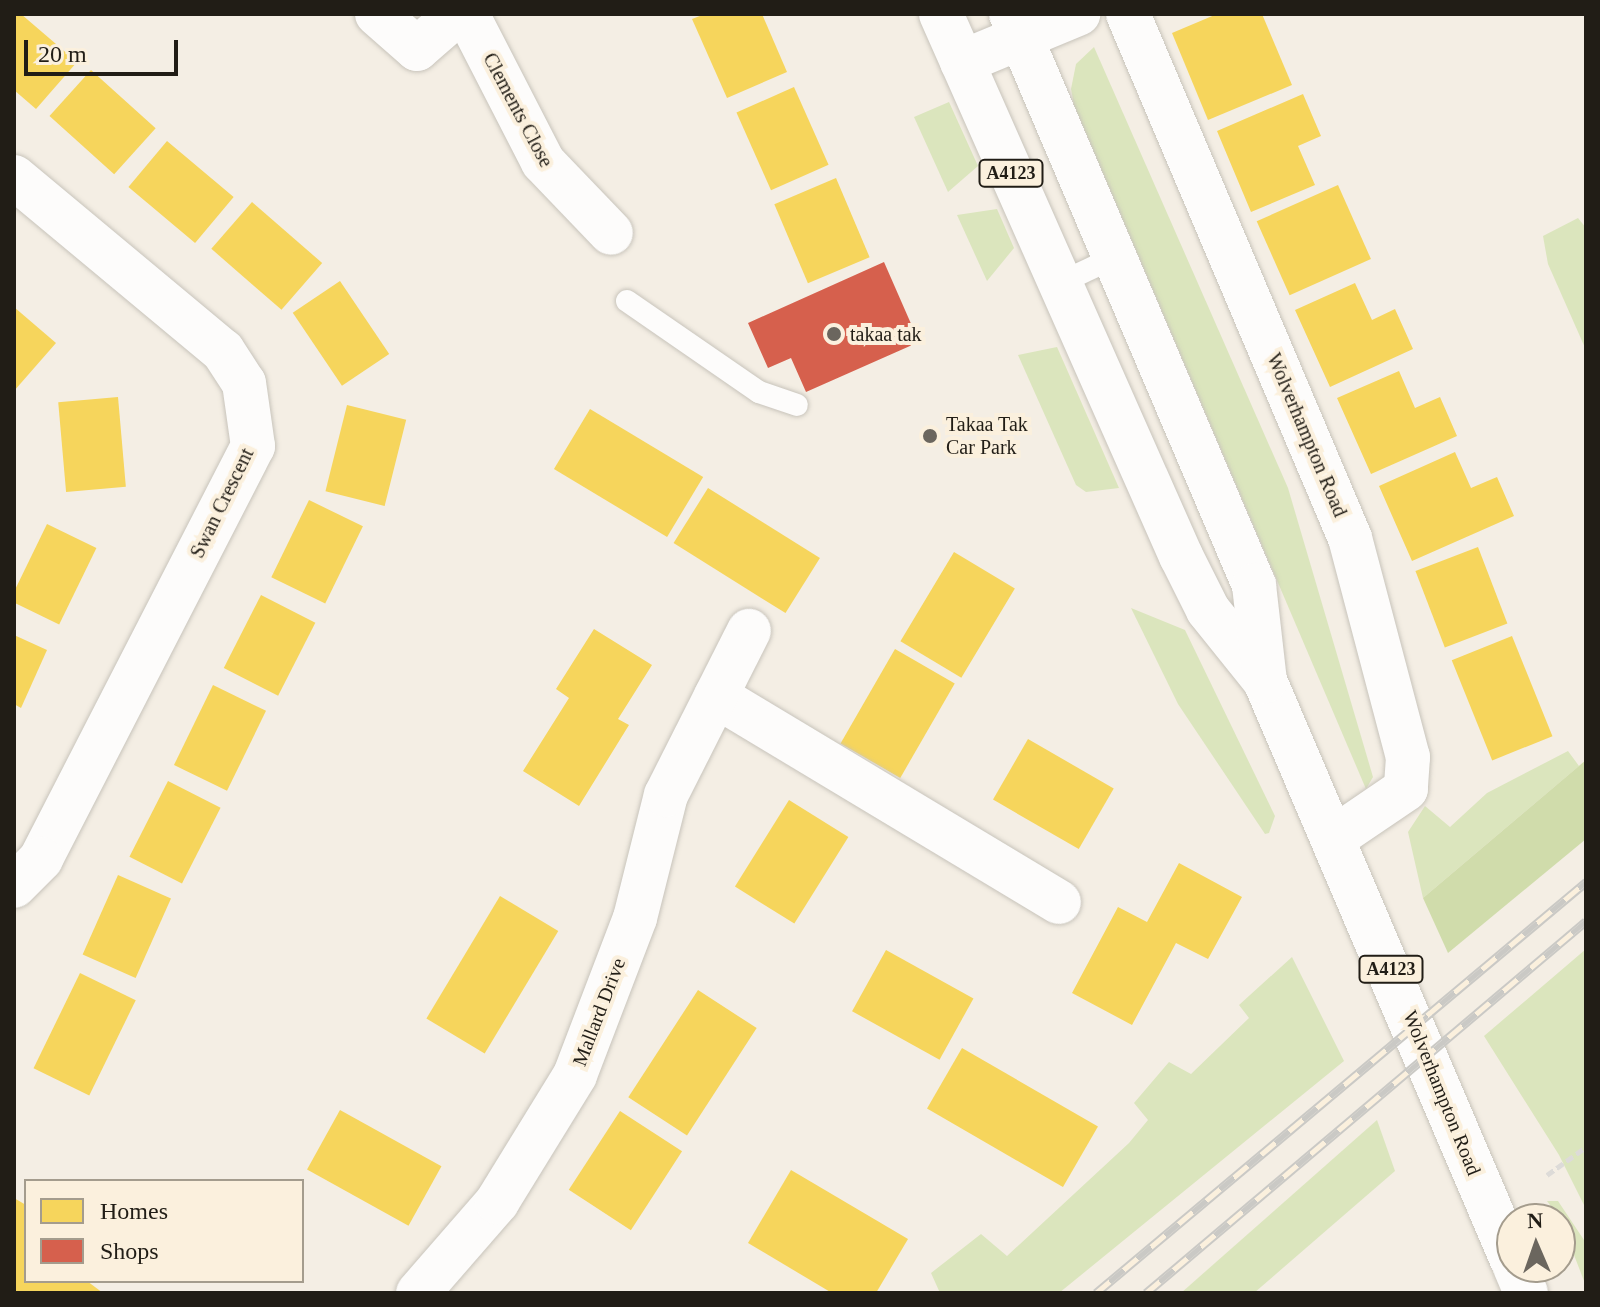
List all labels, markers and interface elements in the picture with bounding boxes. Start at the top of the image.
scale bar [28,24,182,74]
text: 20 m [38,41,87,67]
street label: Clements Close [478,49,558,171]
road number: A4123 [977,159,1045,187]
place label: takaa tak [850,322,922,346]
marker: takaa tak [825,325,843,343]
street label: Wolverhampton Road [1262,350,1352,520]
place label: Takaa Tak Car Park [946,412,1028,459]
marker: Takaa Tak Car Park [921,427,939,445]
street label: Swan Crescent [185,444,259,562]
street label: Mallard Drive [567,955,631,1069]
road number: A4123 [1357,955,1425,983]
street label: Wolverhampton Road [1398,1007,1486,1179]
legend [24,1179,304,1283]
text: Homes [100,1198,168,1224]
north arrow [1496,1203,1576,1283]
text: N [1527,1208,1544,1233]
text: Shops [100,1238,159,1264]

